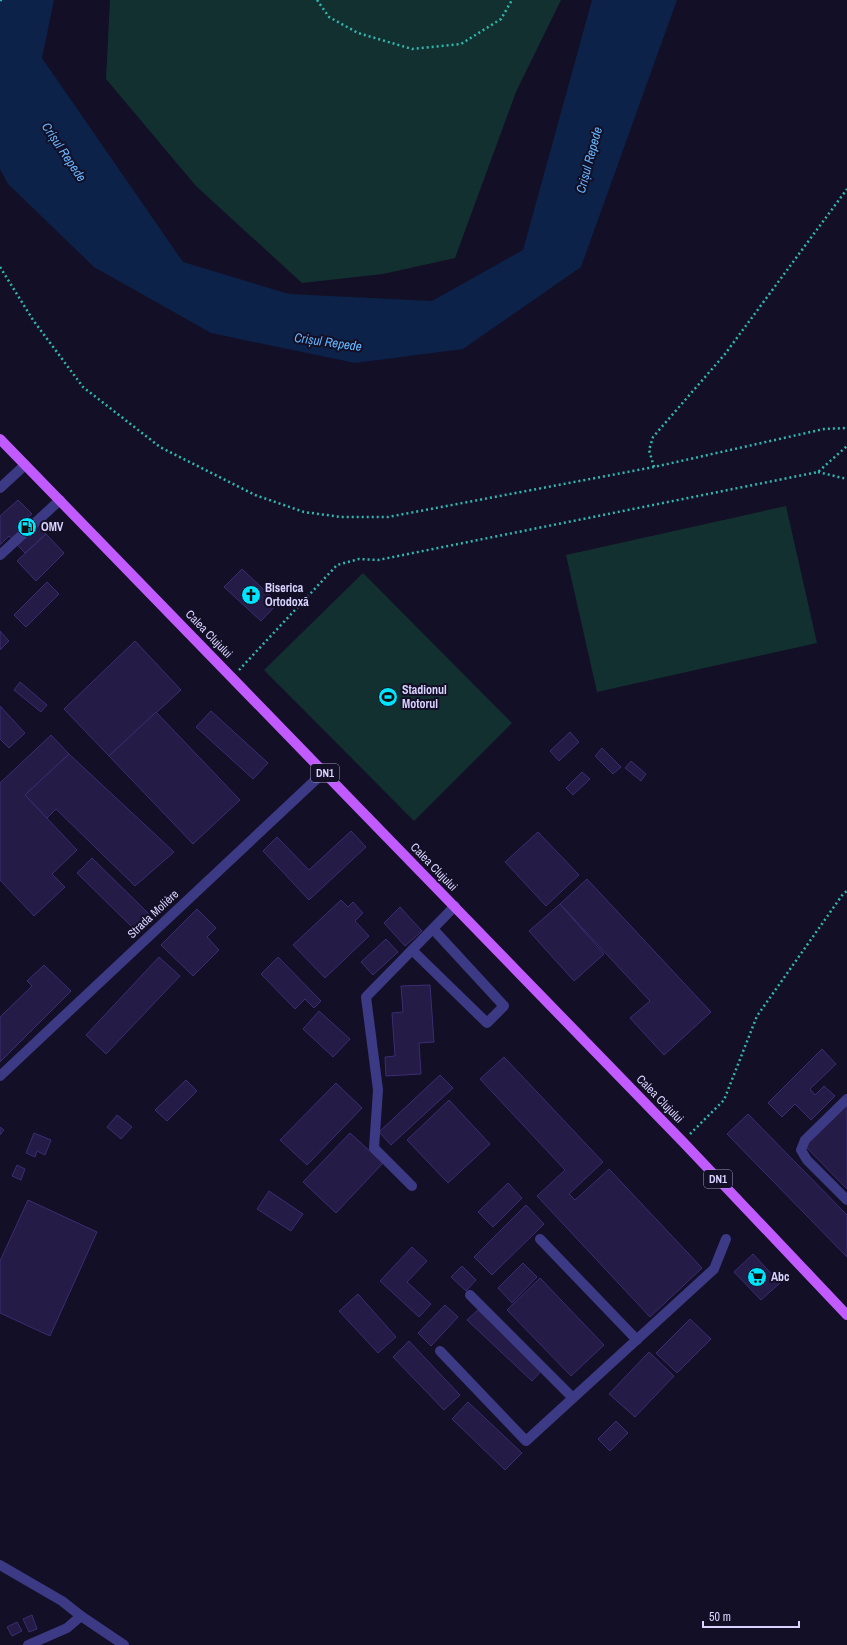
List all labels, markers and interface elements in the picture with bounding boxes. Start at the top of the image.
water label: Crișul Repede [38,119,90,185]
water label: Crișul Repede [572,125,606,195]
water label: Crișul Repede [293,329,363,355]
fuel station icon: OMV [16,516,38,538]
place label: OMV [41,519,64,535]
place label: Biserica Ortodoxă [265,580,309,610]
church icon: Biserica Ortodoxă [240,584,262,606]
street label: Calea Clujului [182,606,236,662]
place label: Stadionul Motorul [402,682,447,712]
sports icon: Stadionul Motorul [377,686,399,708]
road number: DN1 [311,764,339,782]
street label: Calea Clujului [407,839,461,895]
street label: Strada Molière [124,886,182,942]
street label: Calea Clujului [633,1071,687,1127]
road number: DN1 [704,1170,732,1188]
supermarket icon: Abc [746,1266,768,1288]
place label: Abc [771,1269,790,1285]
scale bar [703,1603,799,1629]
text: 50 m [709,1609,731,1625]

